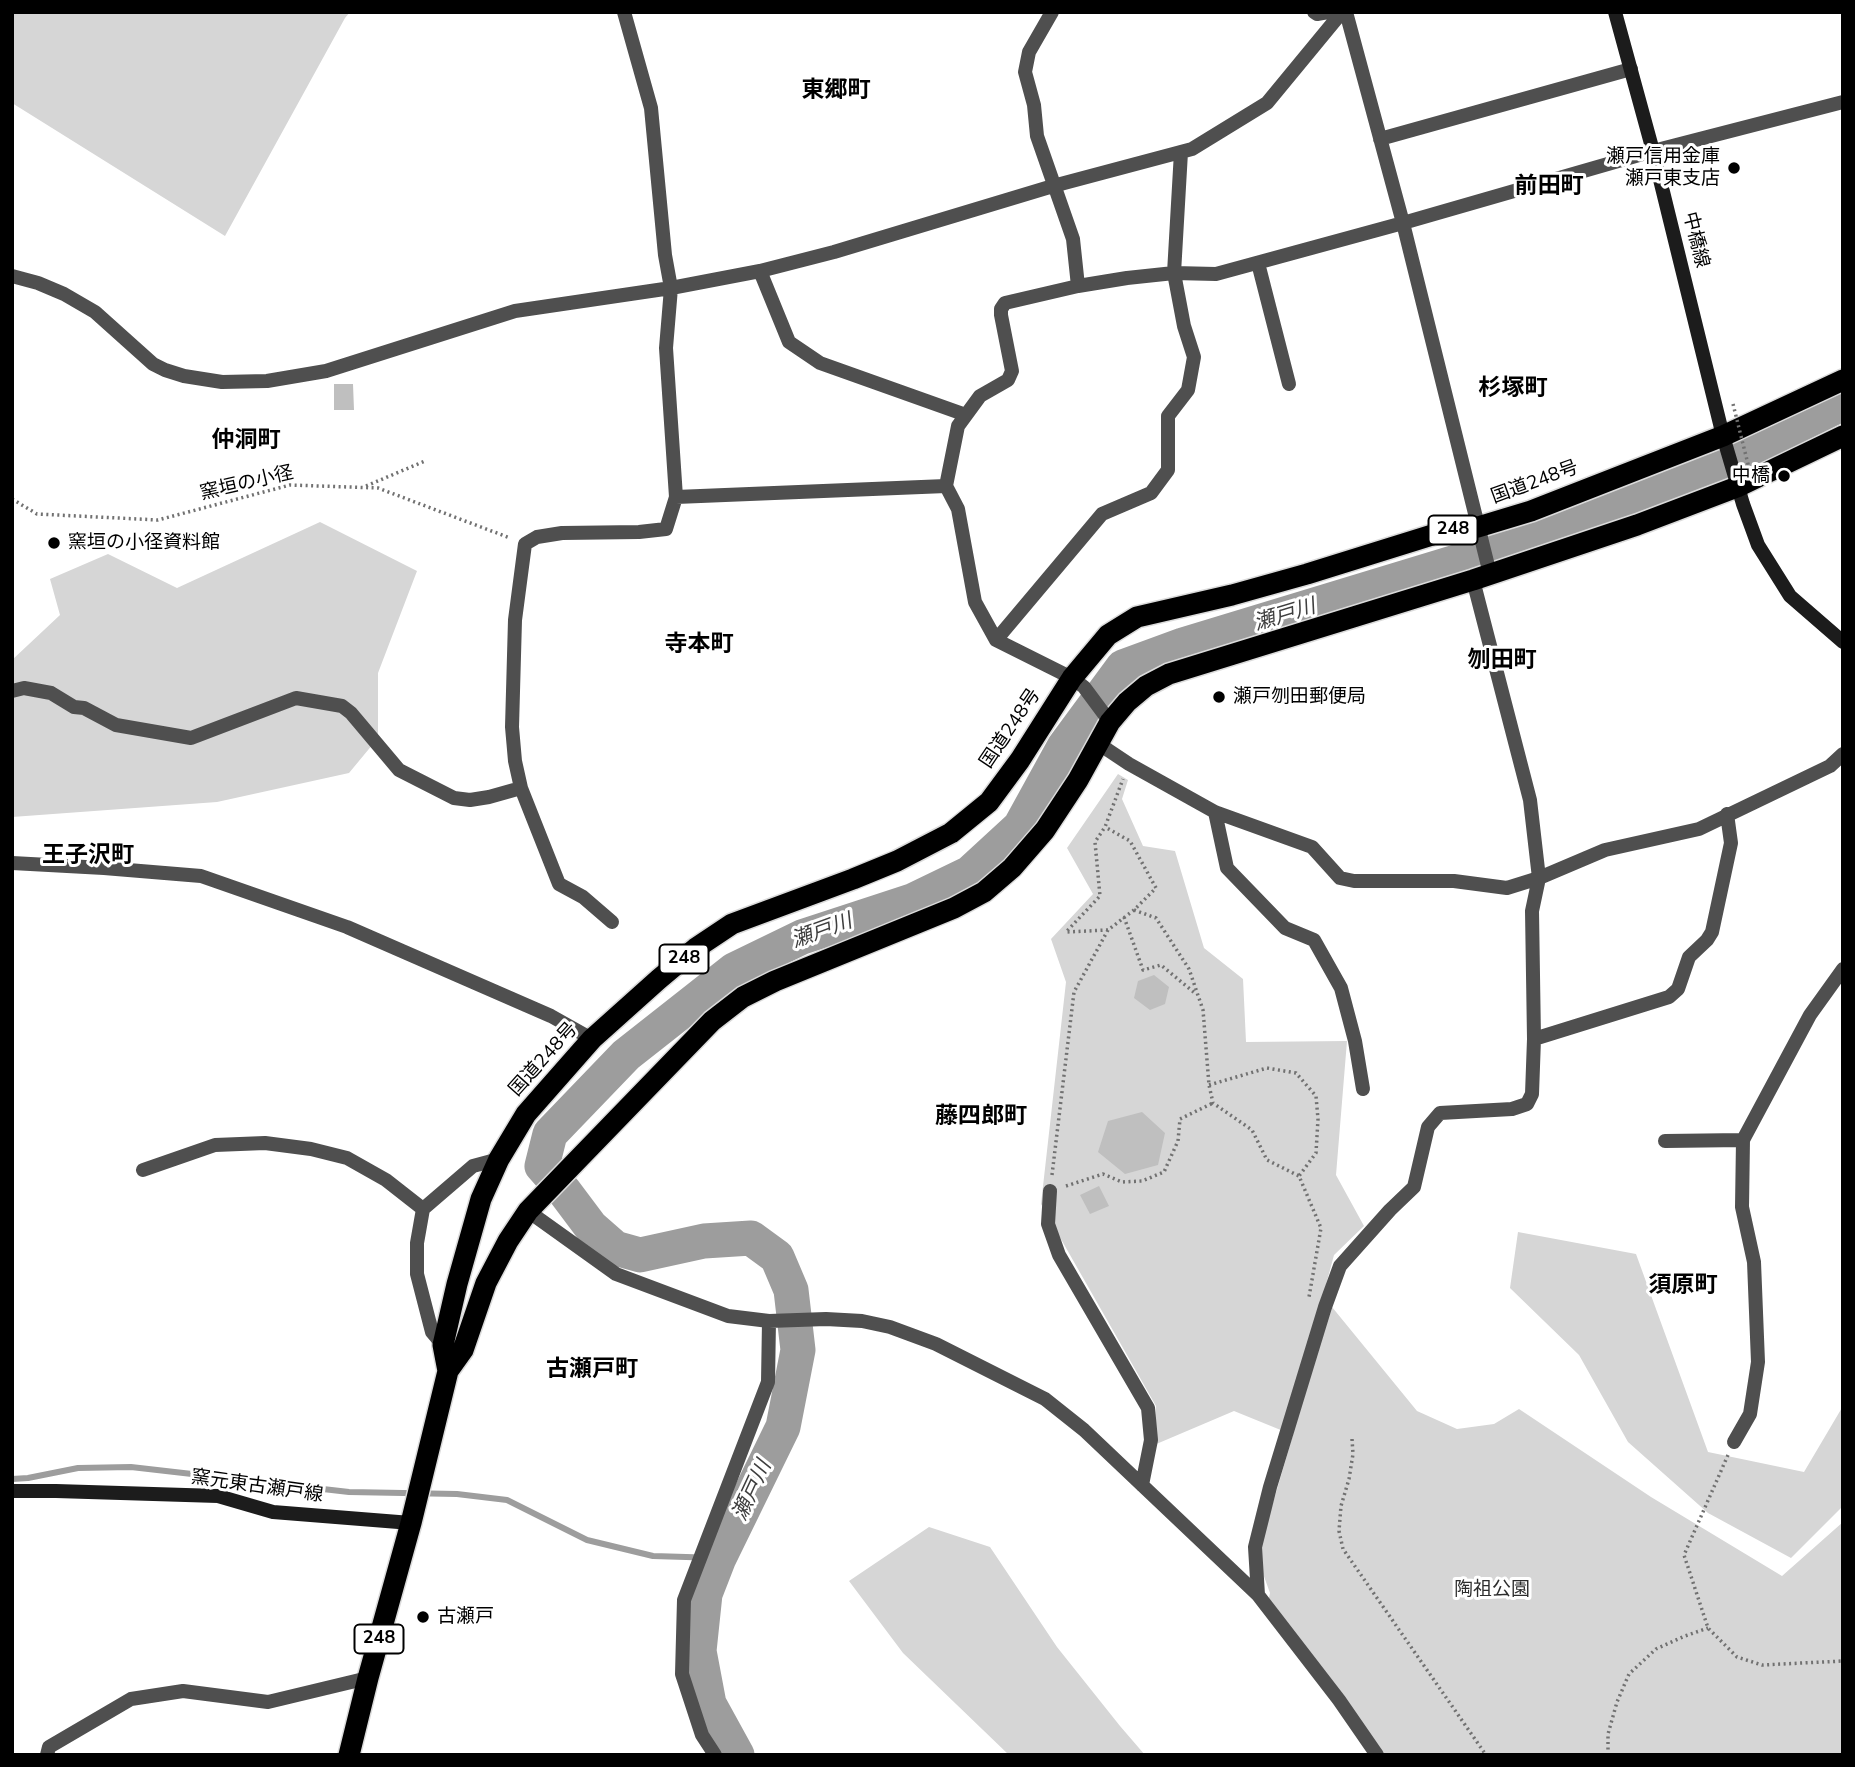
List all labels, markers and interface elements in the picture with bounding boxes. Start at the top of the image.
district label: 東郷町 [802,77,870,105]
place label: 瀬戸信用金庫 瀬戸東支店 [1606,146,1720,190]
marker: 瀬戸信用金庫 瀬戸東支店 [1726,160,1742,176]
district label: 前田町 [1515,173,1583,201]
street label: 中橋線 [1677,210,1713,270]
district label: 杉塚町 [1479,375,1547,403]
district label: 仲洞町 [212,427,280,455]
street label: 国道248号 [1488,457,1582,509]
street label: 窯垣の小径 [198,462,296,506]
place label: 中橋 [1732,465,1770,487]
marker: 中橋 [1776,468,1792,484]
road number: 248 [1428,516,1478,544]
place label: 窯垣の小径資料館 [68,532,220,554]
marker: 窯垣の小径資料館 [46,535,62,551]
water label: 瀬戸川 [1251,595,1319,637]
district label: 寺本町 [665,631,733,659]
district label: 刎田町 [1468,647,1536,675]
street label: 国道248号 [976,685,1046,773]
place label: 瀬戸刎田郵便局 [1233,686,1366,708]
marker: 瀬戸刎田郵便局 [1211,689,1227,705]
district label: 王子沢町 [42,842,134,870]
water label: 瀬戸川 [788,909,856,955]
road number: 248 [660,944,708,974]
street label: 国道248号 [505,1018,583,1102]
district label: 藤四郎町 [935,1103,1027,1131]
district label: 須原町 [1649,1272,1717,1300]
district label: 古瀬戸町 [546,1356,638,1384]
water label: 瀬戸川 [728,1457,778,1525]
street label: 窯元東古瀬戸線 [190,1466,324,1508]
park label: 陶祖公園 [1454,1579,1530,1601]
place label: 古瀬戸 [437,1606,494,1628]
marker: 古瀬戸 [415,1609,431,1625]
road number: 248 [354,1624,404,1654]

